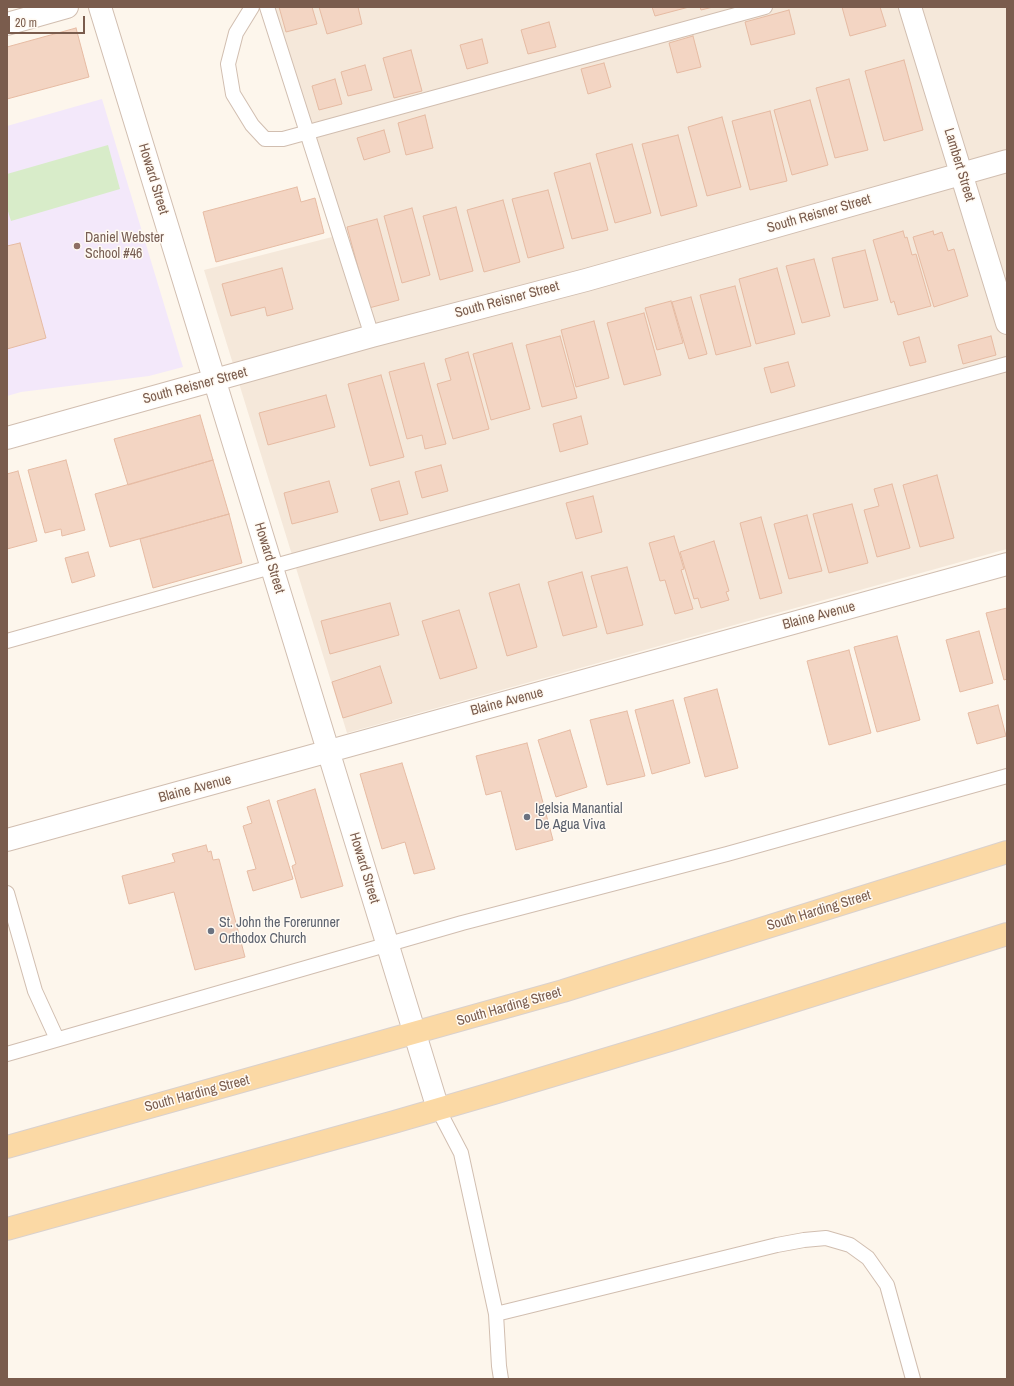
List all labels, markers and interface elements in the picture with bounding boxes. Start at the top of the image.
scale bar [10,8,87,34]
text: 20 m [15,15,37,31]
street label: Lambert Street [940,126,978,204]
street label: Howard Street [134,141,172,217]
street label: South Reisner Street [765,191,873,237]
place label: Daniel Webster School #46 [85,230,164,262]
marker: Daniel Webster School #46 [72,241,82,251]
street label: South Reisner Street [453,278,561,322]
street label: South Reisner Street [141,364,249,408]
street label: Howard Street [250,520,288,596]
street label: Blaine Avenue [781,598,857,634]
street label: Blaine Avenue [469,684,545,720]
street label: Blaine Avenue [157,771,233,807]
place label: Igelsia Manantial De Agua Viva [535,801,622,834]
marker: Igelsia Manantial De Agua Viva [522,812,532,822]
street label: Howard Street [345,830,383,906]
street label: South Harding Street [765,887,873,935]
place label: St. John the Forerunner Orthodox Church [219,915,340,948]
marker: St. John the Forerunner Orthodox Church [206,926,216,936]
street label: South Harding Street [455,984,563,1030]
street label: South Harding Street [143,1072,251,1116]

